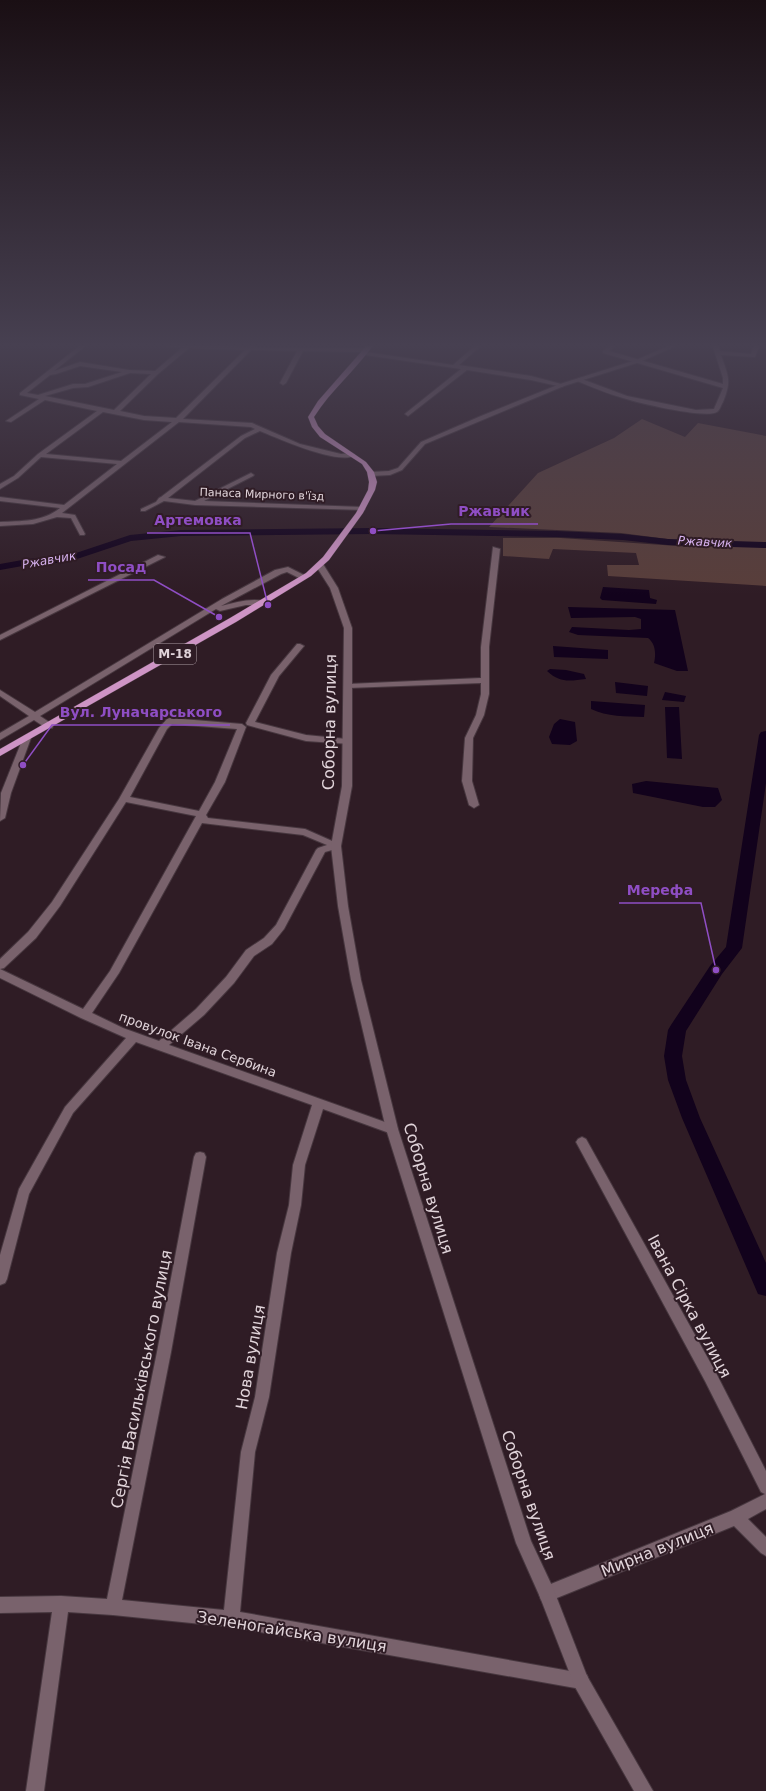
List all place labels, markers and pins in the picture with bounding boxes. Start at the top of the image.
callout: Ржавчик [451,498,538,524]
callout: Артемовка [147,507,250,533]
callout: Посад [88,554,154,580]
callout: Вул. Луначарського [52,699,230,725]
callout: Мерефа [619,877,701,903]

